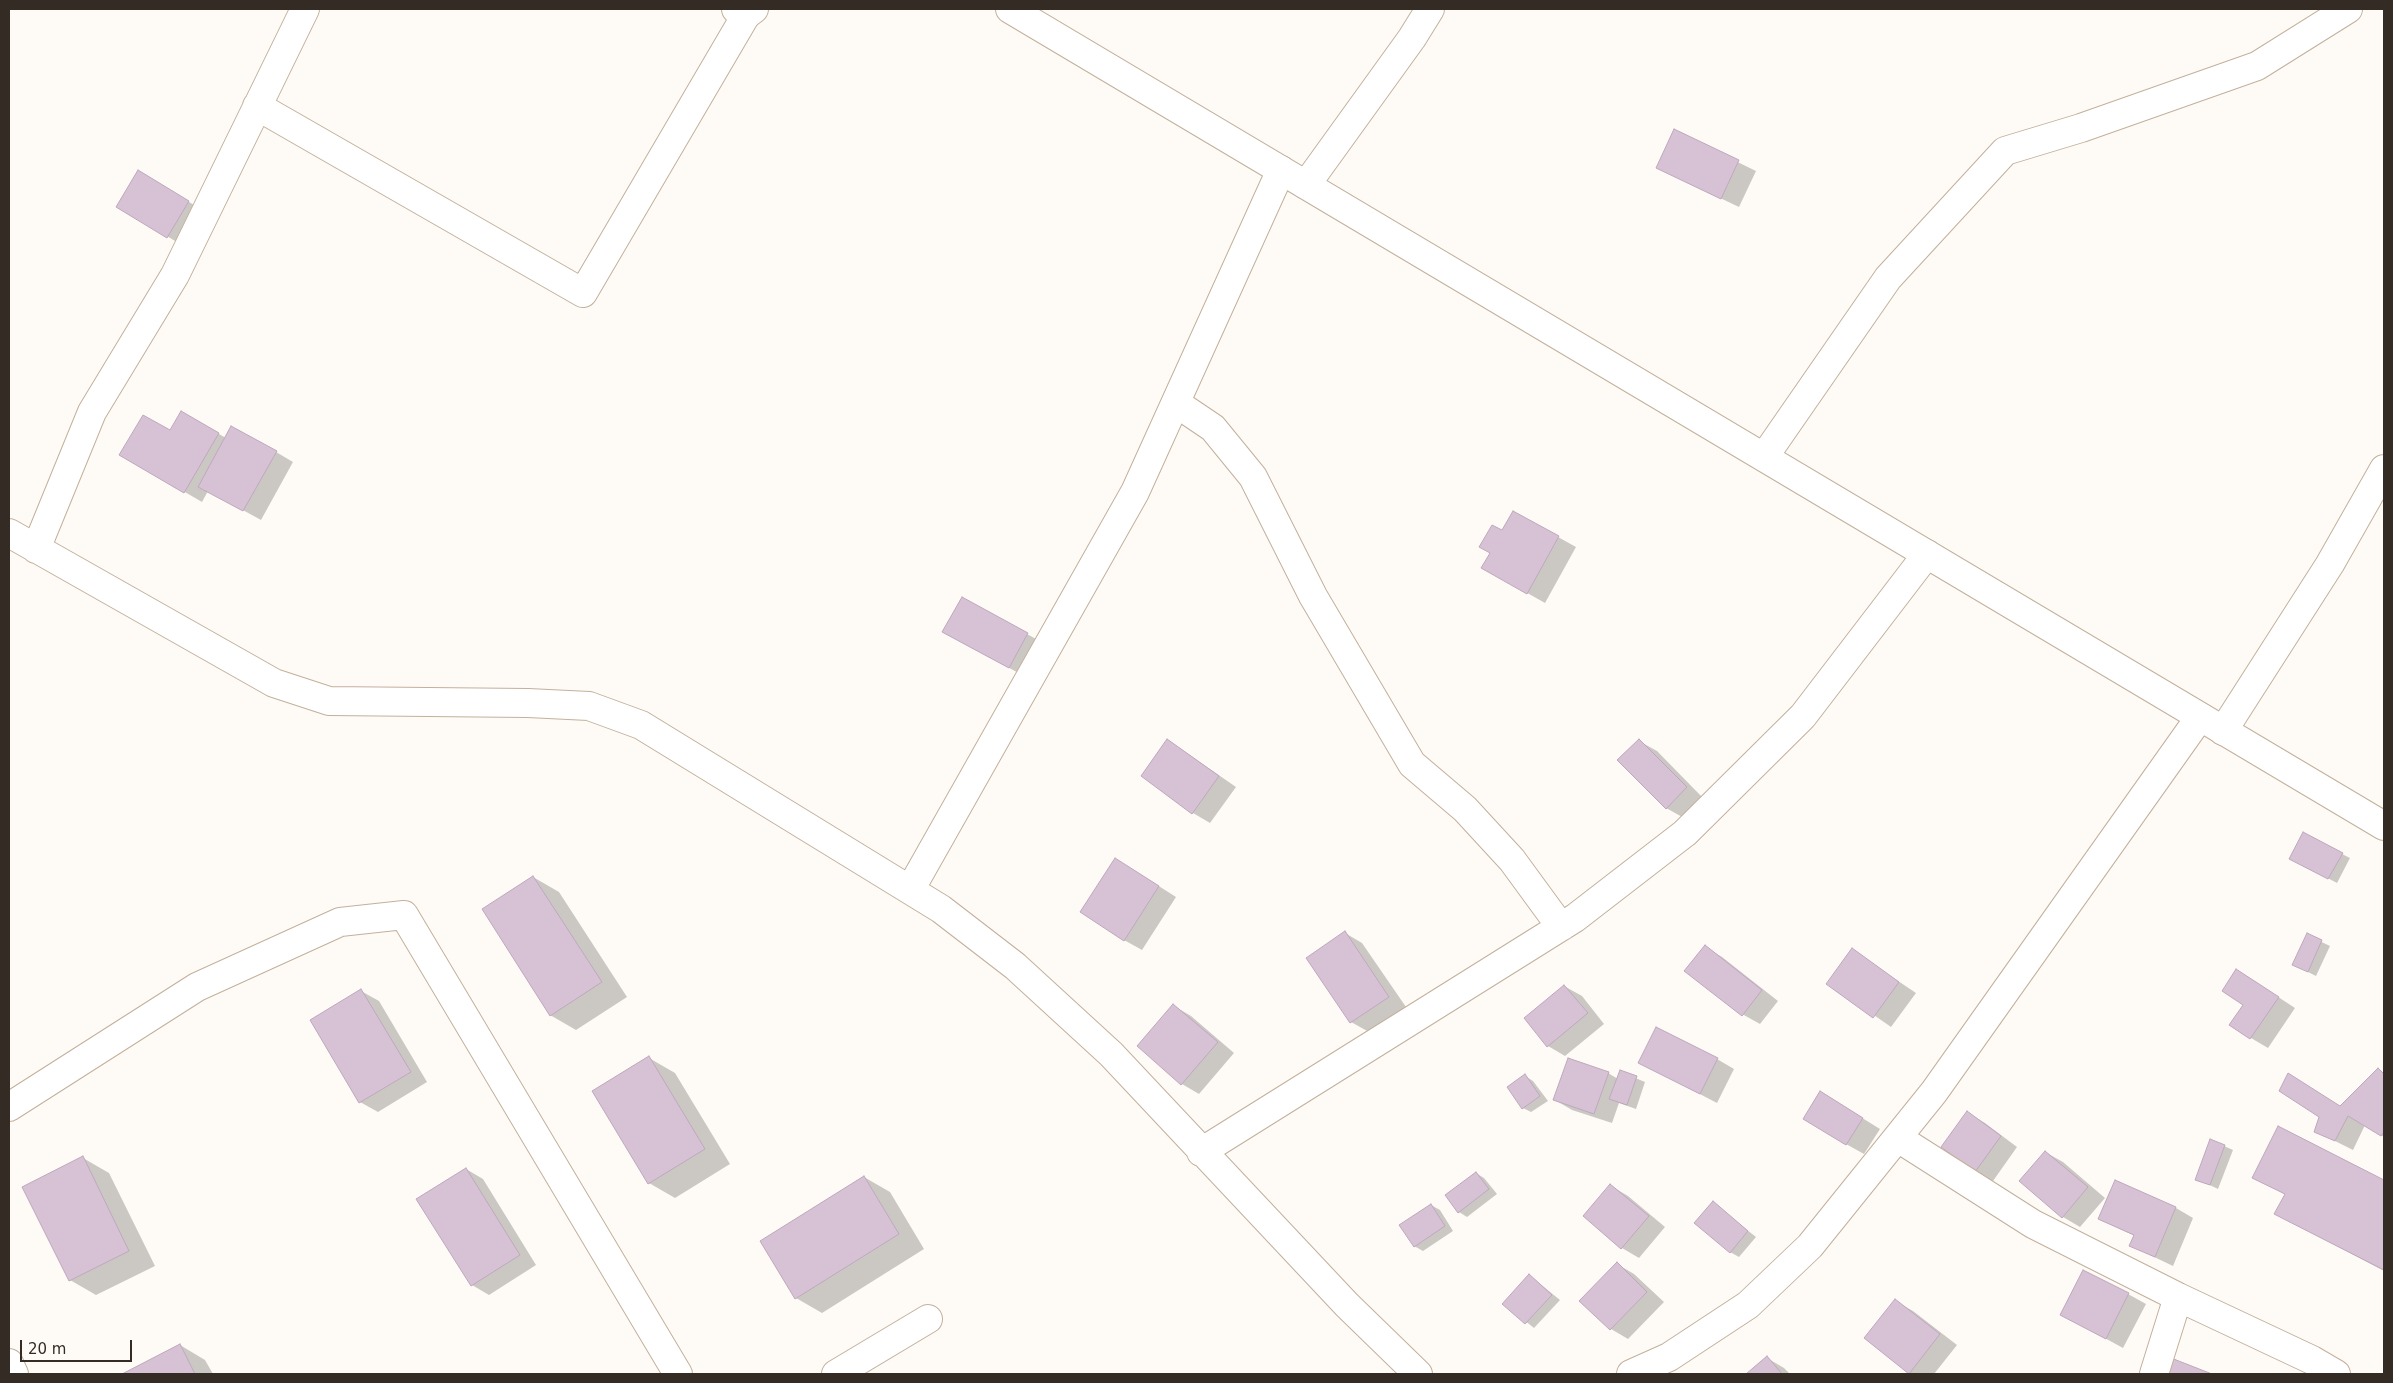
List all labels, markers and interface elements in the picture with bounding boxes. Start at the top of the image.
scale bar [22,1330,135,1362]
text: 20 m [28,1340,66,1358]

